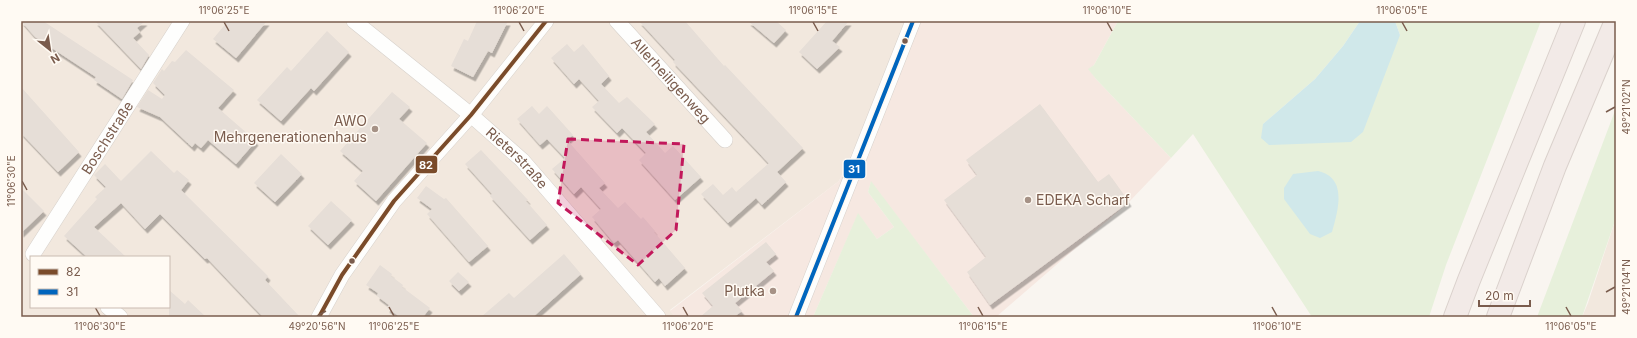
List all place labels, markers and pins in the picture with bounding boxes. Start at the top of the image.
unlabelled marker [900,36,910,46]
place label: AWO Mehrgenerationenhaus [214,112,367,145]
marker: AWO Mehrgenerationenhaus [370,124,380,134]
place label: EDEKA Scharf [1036,191,1130,208]
marker: EDEKA Scharf [1023,195,1033,205]
unlabelled marker [347,256,357,266]
place label: Plutka [724,282,765,299]
marker: Plutka [768,286,778,296]

